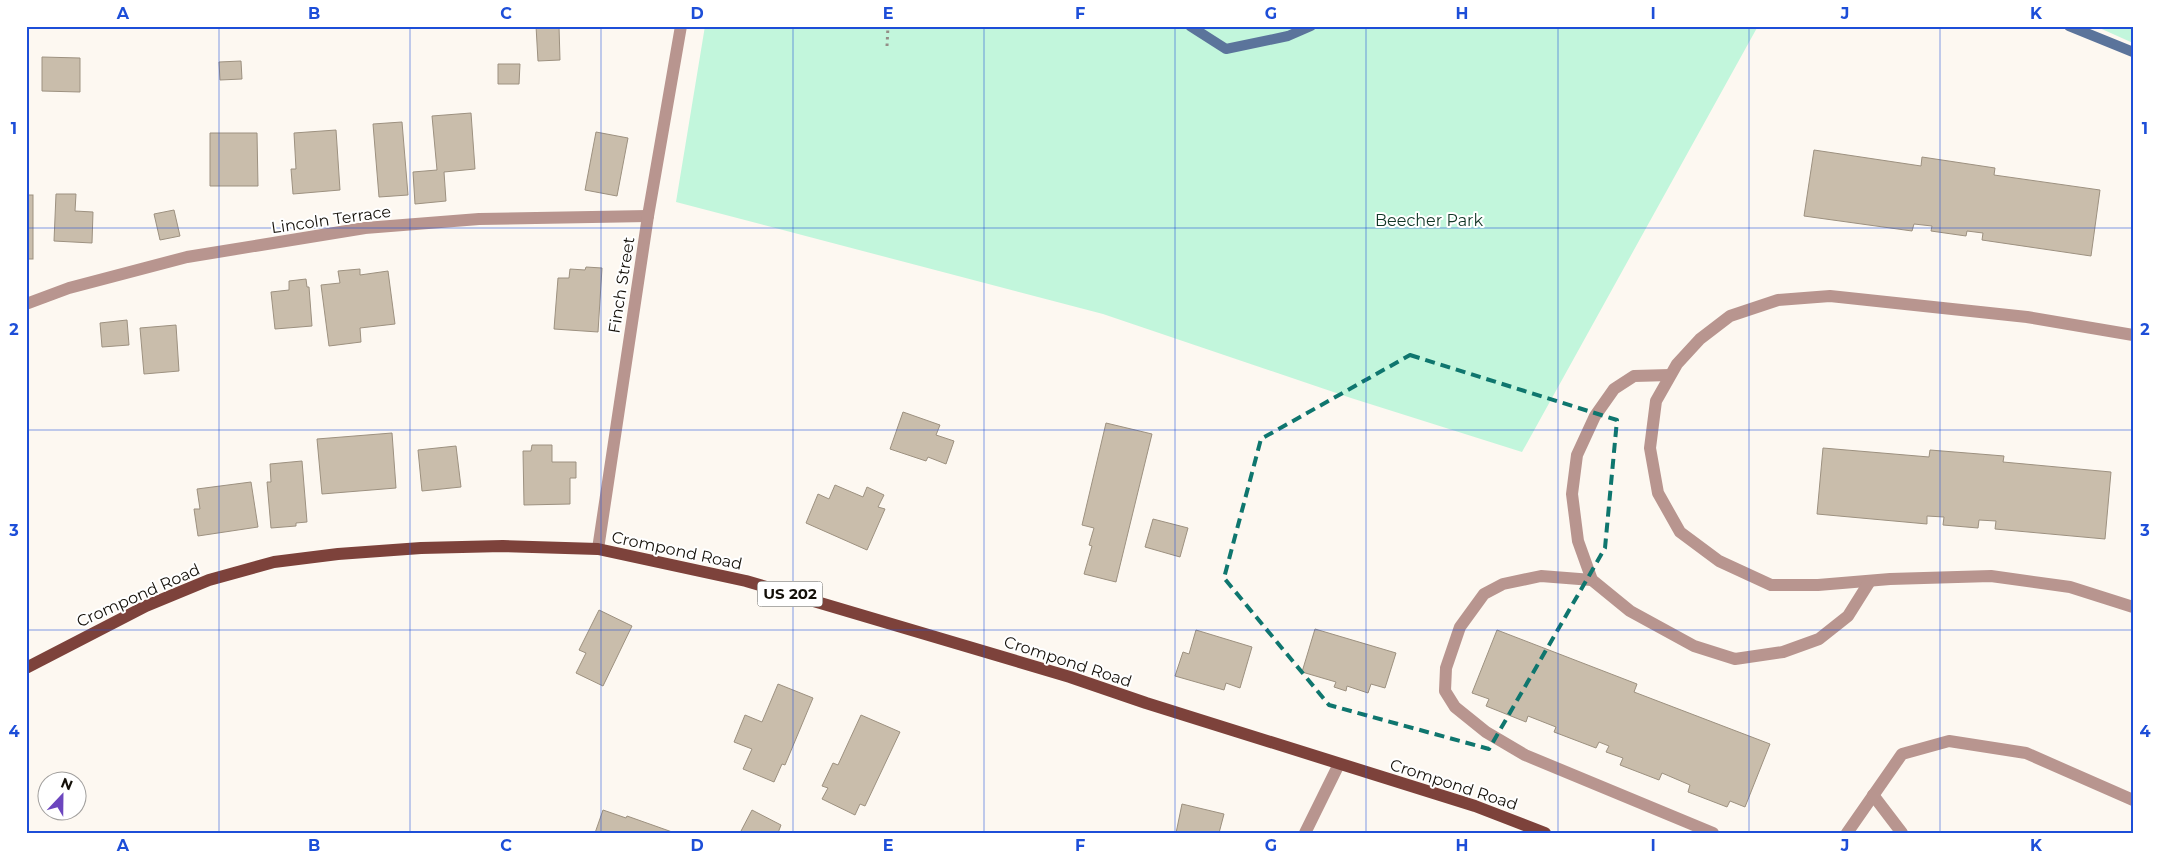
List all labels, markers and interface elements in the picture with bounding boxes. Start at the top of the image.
text: A [116,4,130,23]
text: B [308,4,320,23]
text: C [500,4,512,23]
text: D [690,4,704,23]
text: E [883,4,893,23]
text: F [1075,4,1085,23]
text: G [1265,4,1277,23]
text: H [1456,4,1468,23]
text: I [1650,4,1656,23]
text: J [1840,4,1849,23]
text: K [2030,4,2043,23]
text: 1 [11,119,17,138]
text: 1 [2142,119,2148,138]
street label: Lincoln Terrace [270,202,392,237]
park label: Beecher Park [1375,211,1483,230]
street label: Finch Street [604,235,639,335]
text: 2 [9,320,19,339]
text: 2 [2140,320,2150,339]
text: 3 [8,521,19,540]
text: 3 [2139,521,2150,540]
street label: Crompond Road [610,527,744,574]
street label: Crompond Road [74,560,203,631]
road number: US 202 [758,582,822,606]
street label: Crompond Road [1002,632,1134,691]
text: 4 [8,722,20,741]
text: 4 [2139,722,2151,741]
street label: Crompond Road [1388,755,1520,814]
north arrow [38,772,88,822]
text: N [58,773,75,794]
text: A [116,836,130,855]
text: B [308,836,320,855]
text: C [500,836,512,855]
text: D [690,836,704,855]
text: E [883,836,893,855]
text: F [1075,836,1085,855]
text: G [1265,836,1277,855]
text: H [1456,836,1468,855]
text: I [1650,836,1656,855]
text: J [1840,836,1849,855]
text: K [2030,836,2043,855]

